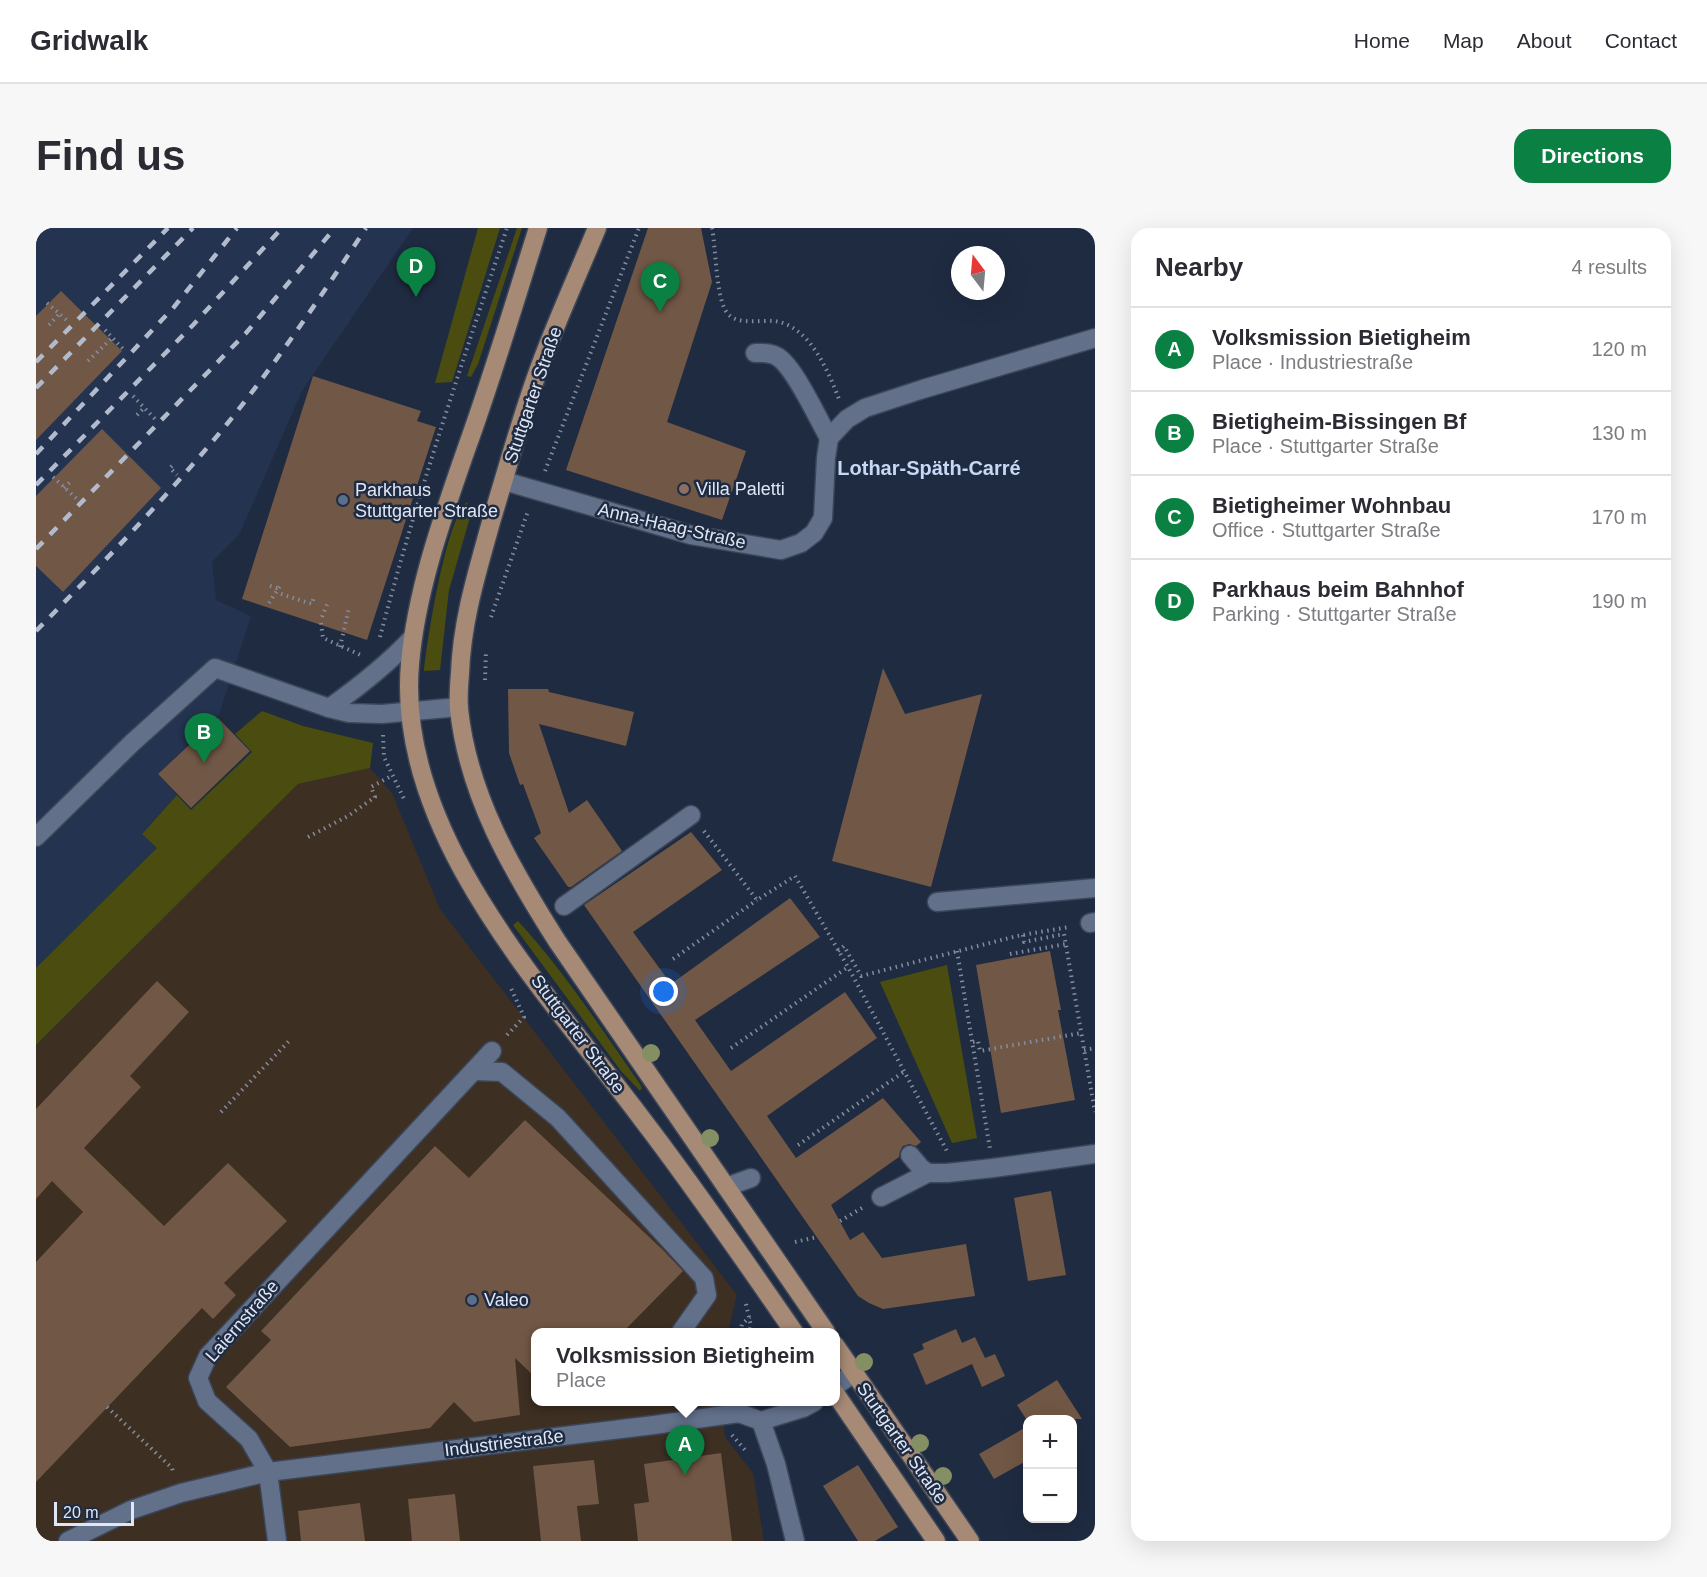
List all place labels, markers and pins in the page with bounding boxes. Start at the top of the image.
pin: D [396,248,436,297]
pin: C [640,262,680,312]
place label: Villa Paletti [696,479,785,499]
place label: Parkhaus Stuttgarter Straße [355,480,498,521]
marker: Villa Paletti [677,482,691,496]
marker: Parkhaus Stuttgarter Straße [336,493,350,507]
pin: B [184,714,224,763]
place label: Valeo [484,1290,529,1310]
marker: Valeo [465,1293,479,1307]
pin: A [666,1426,704,1475]

